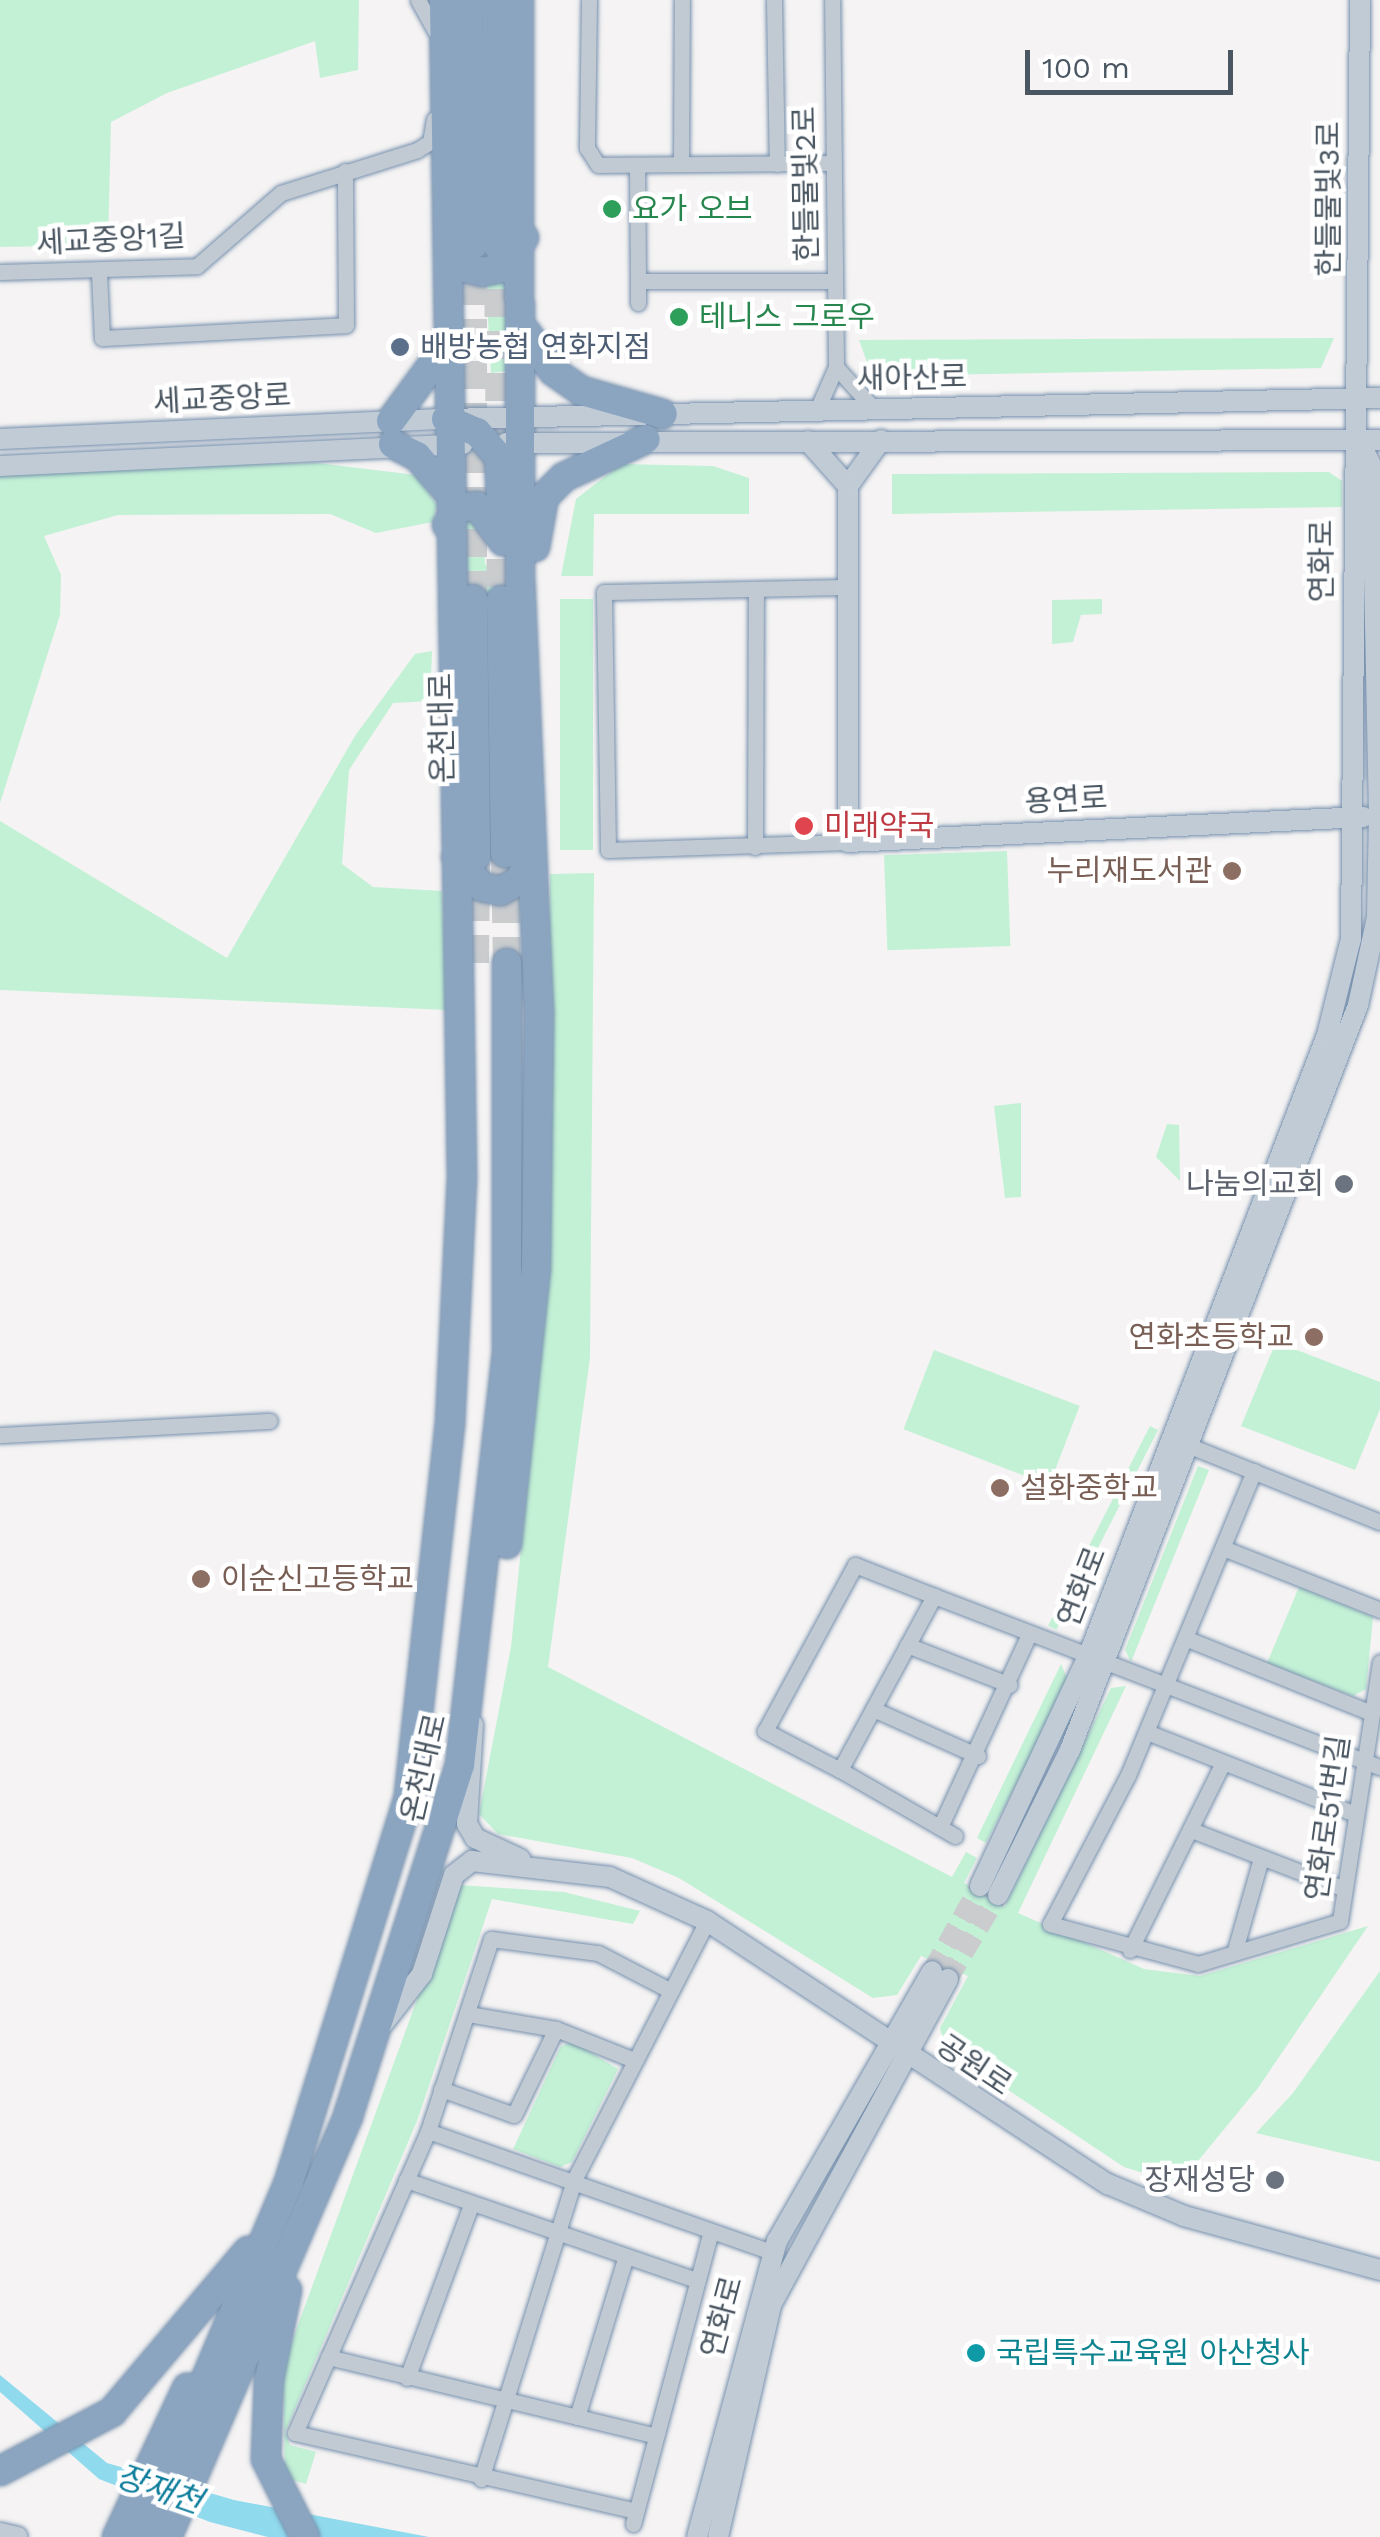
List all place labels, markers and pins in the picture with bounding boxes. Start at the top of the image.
place label: 요가 오브 [632,191,753,227]
marker: 요가 오브 [601,198,623,220]
place label: 테니스 그로우 [699,299,875,335]
marker: 테니스 그로우 [668,306,690,328]
place label: 배방농협 연화지점 [420,329,651,365]
marker: 배방농협 연화지점 [389,336,411,358]
place label: 미래약국 [824,808,934,844]
marker: 미래약국 [793,815,815,837]
place label: 누리재도서관 [1046,853,1212,889]
marker: 누리재도서관 [1221,860,1243,882]
place label: 나눔의교회 [1186,1166,1324,1202]
marker: 나눔의교회 [1333,1173,1355,1195]
place label: 연화초등학교 [1128,1319,1294,1355]
marker: 연화초등학교 [1303,1326,1325,1348]
place label: 설화중학교 [1020,1470,1158,1506]
marker: 설화중학교 [989,1477,1011,1499]
place label: 이순신고등학교 [221,1561,414,1597]
marker: 이순신고등학교 [190,1568,212,1590]
place label: 장재성당 [1145,2162,1255,2198]
marker: 장재성당 [1264,2169,1286,2191]
place label: 국립특수교육원 아산청사 [996,2335,1310,2371]
marker: 국립특수교육원 아산청사 [965,2342,987,2364]

